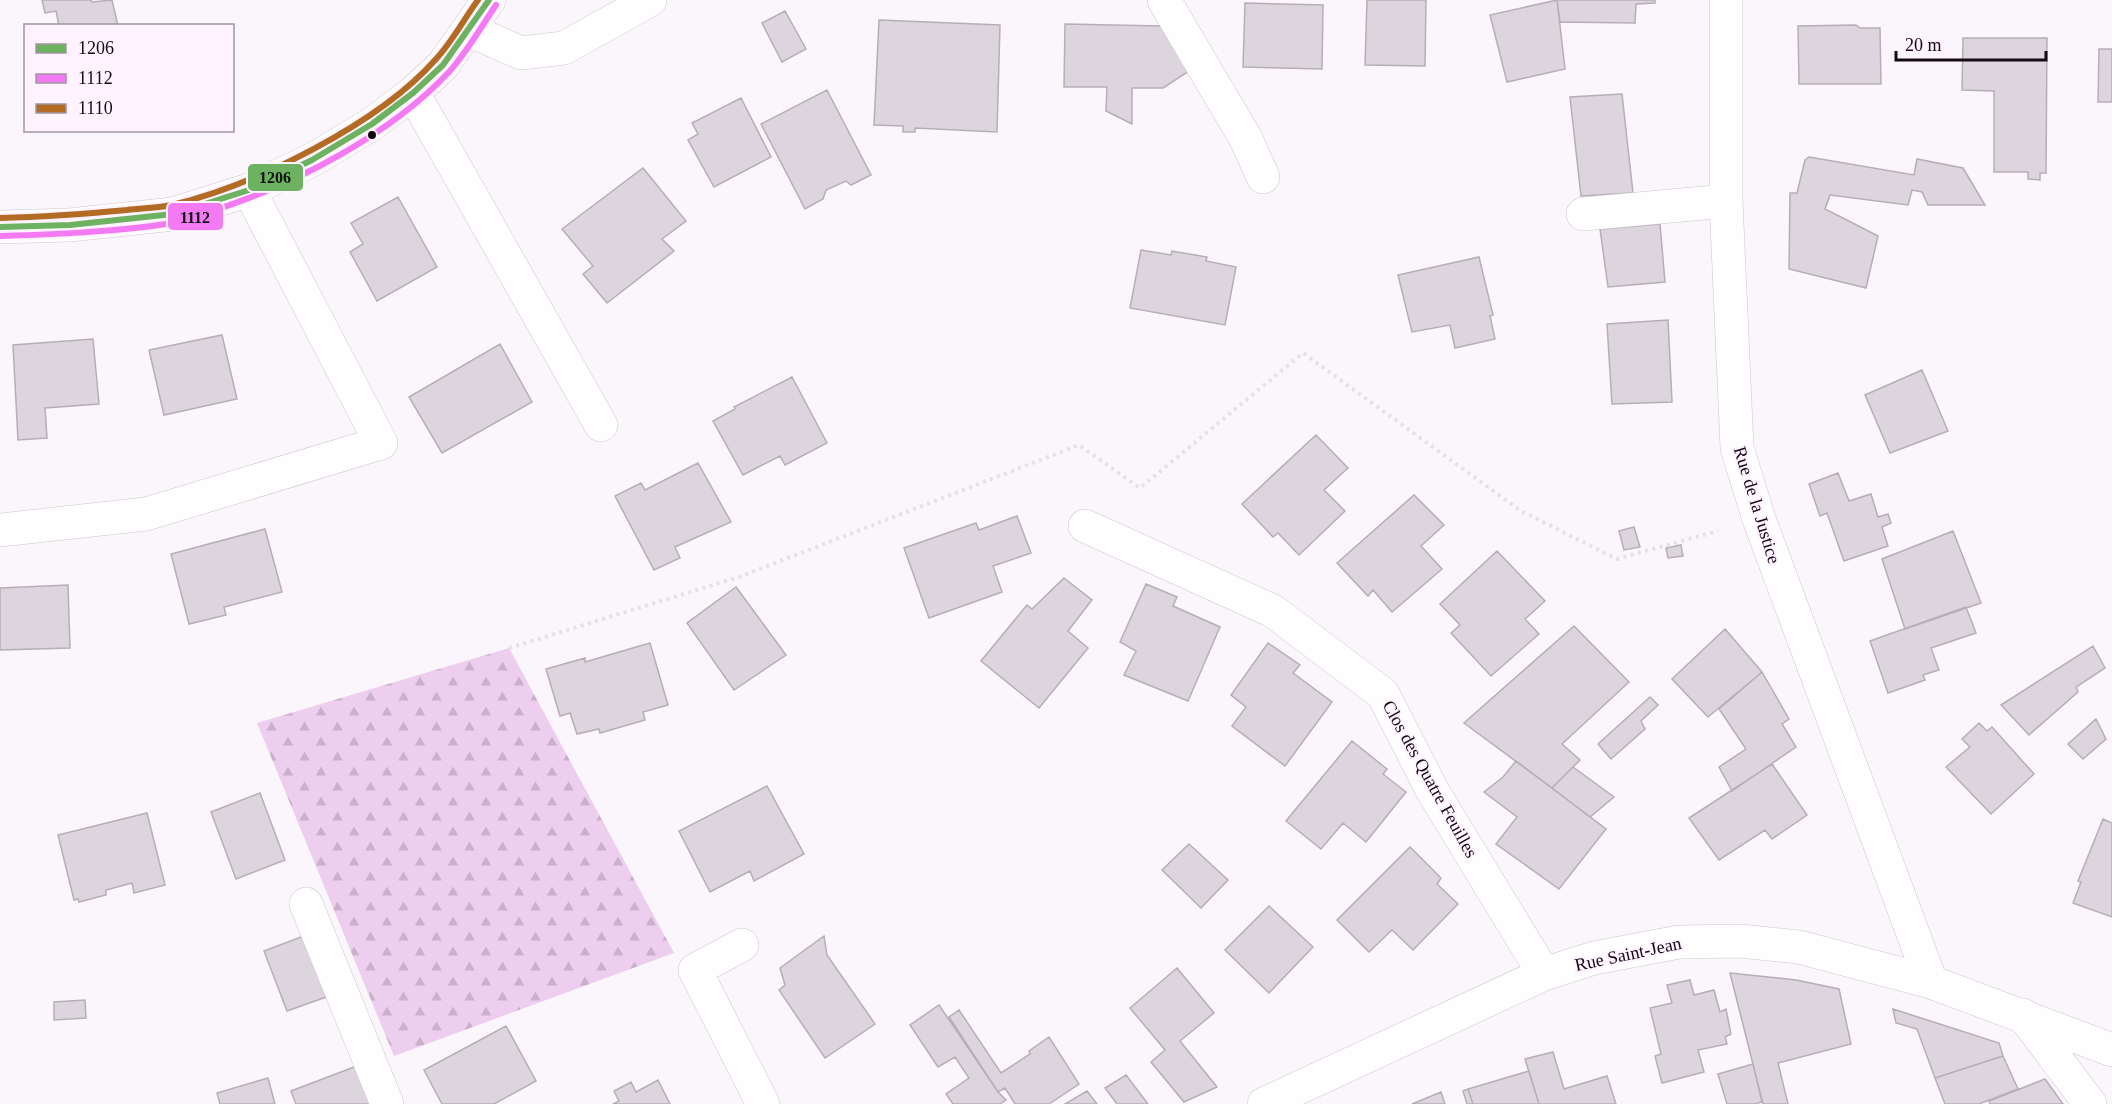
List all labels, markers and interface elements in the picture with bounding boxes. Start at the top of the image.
legend [24,24,234,132]
scale bar [1896,24,2046,62]
text: 20 m [1905,35,1942,55]
text: 1206 [78,38,114,58]
text: 1112 [78,68,113,88]
text: 1110 [78,98,113,118]
unlabelled marker [366,129,378,141]
line badge: 1206 [247,163,304,192]
text: 1206 [259,169,291,186]
line badge: 1112 [167,202,224,231]
text: 1112 [180,209,210,226]
street label: Rue de la Justice [1730,444,1784,566]
street label: Clos des Quatre Feuilles [1378,697,1482,861]
street label: Rue Saint-Jean [1573,933,1683,975]

